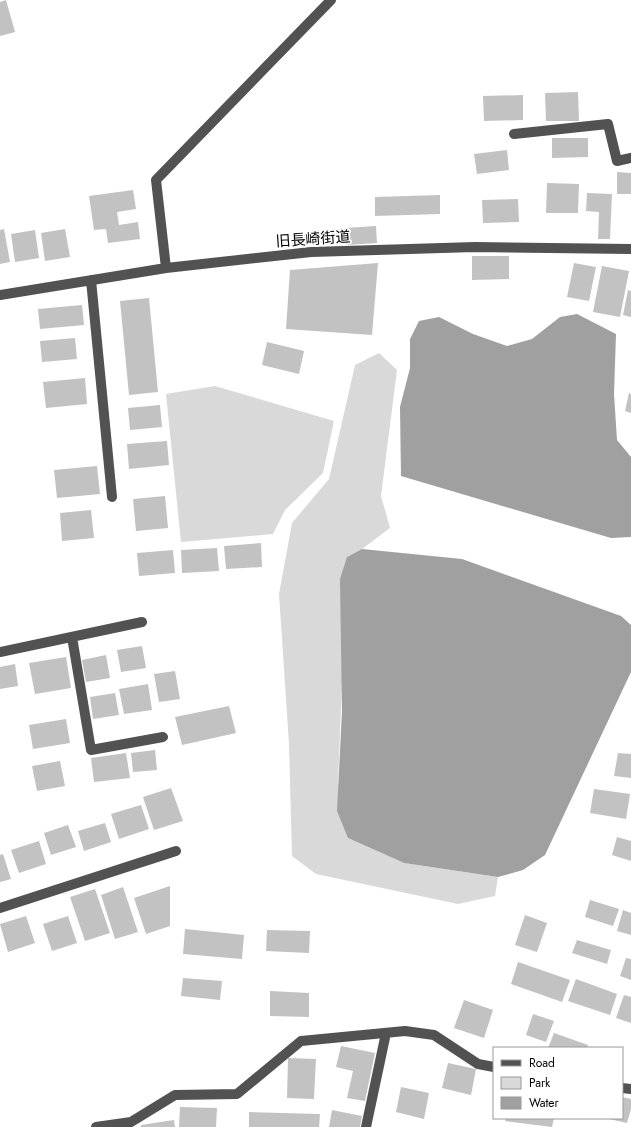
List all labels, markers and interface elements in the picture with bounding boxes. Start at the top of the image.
street label: 旧長崎街道 [275,225,351,253]
legend [493,1047,623,1119]
text: Road [529,1054,555,1072]
text: Park [529,1074,551,1092]
text: Water [529,1094,560,1112]

